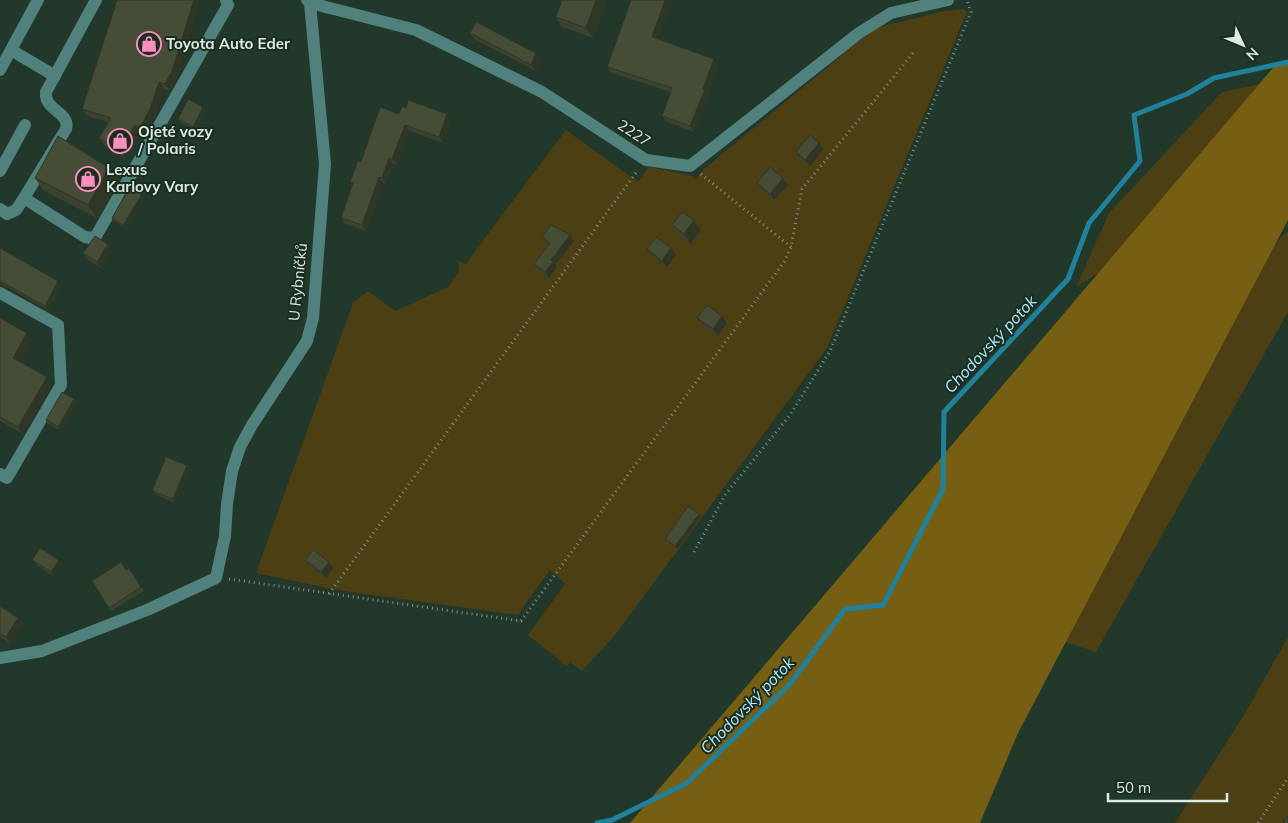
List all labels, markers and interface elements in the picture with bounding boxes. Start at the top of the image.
north arrow [1218,20,1268,70]
shop icon: Toyota Auto Eder [136,31,162,57]
place label: Toyota Auto Eder [166,34,290,53]
text: N [1242,44,1262,64]
street label: 2227 [614,115,655,150]
place label: Ojeté vozy / Polaris [137,122,213,158]
shop icon: Ojeté vozy / Polaris [107,128,133,154]
place label: Lexus Karlovy Vary [106,160,199,196]
shop icon: Lexus Karlovy Vary [75,166,101,192]
street label: U Rybníčků [284,242,311,322]
water label: Chodovský potok [940,290,1041,397]
water label: Chodovský potok [696,652,799,757]
scale bar [1108,770,1227,802]
text: 50 m [1116,778,1151,797]

